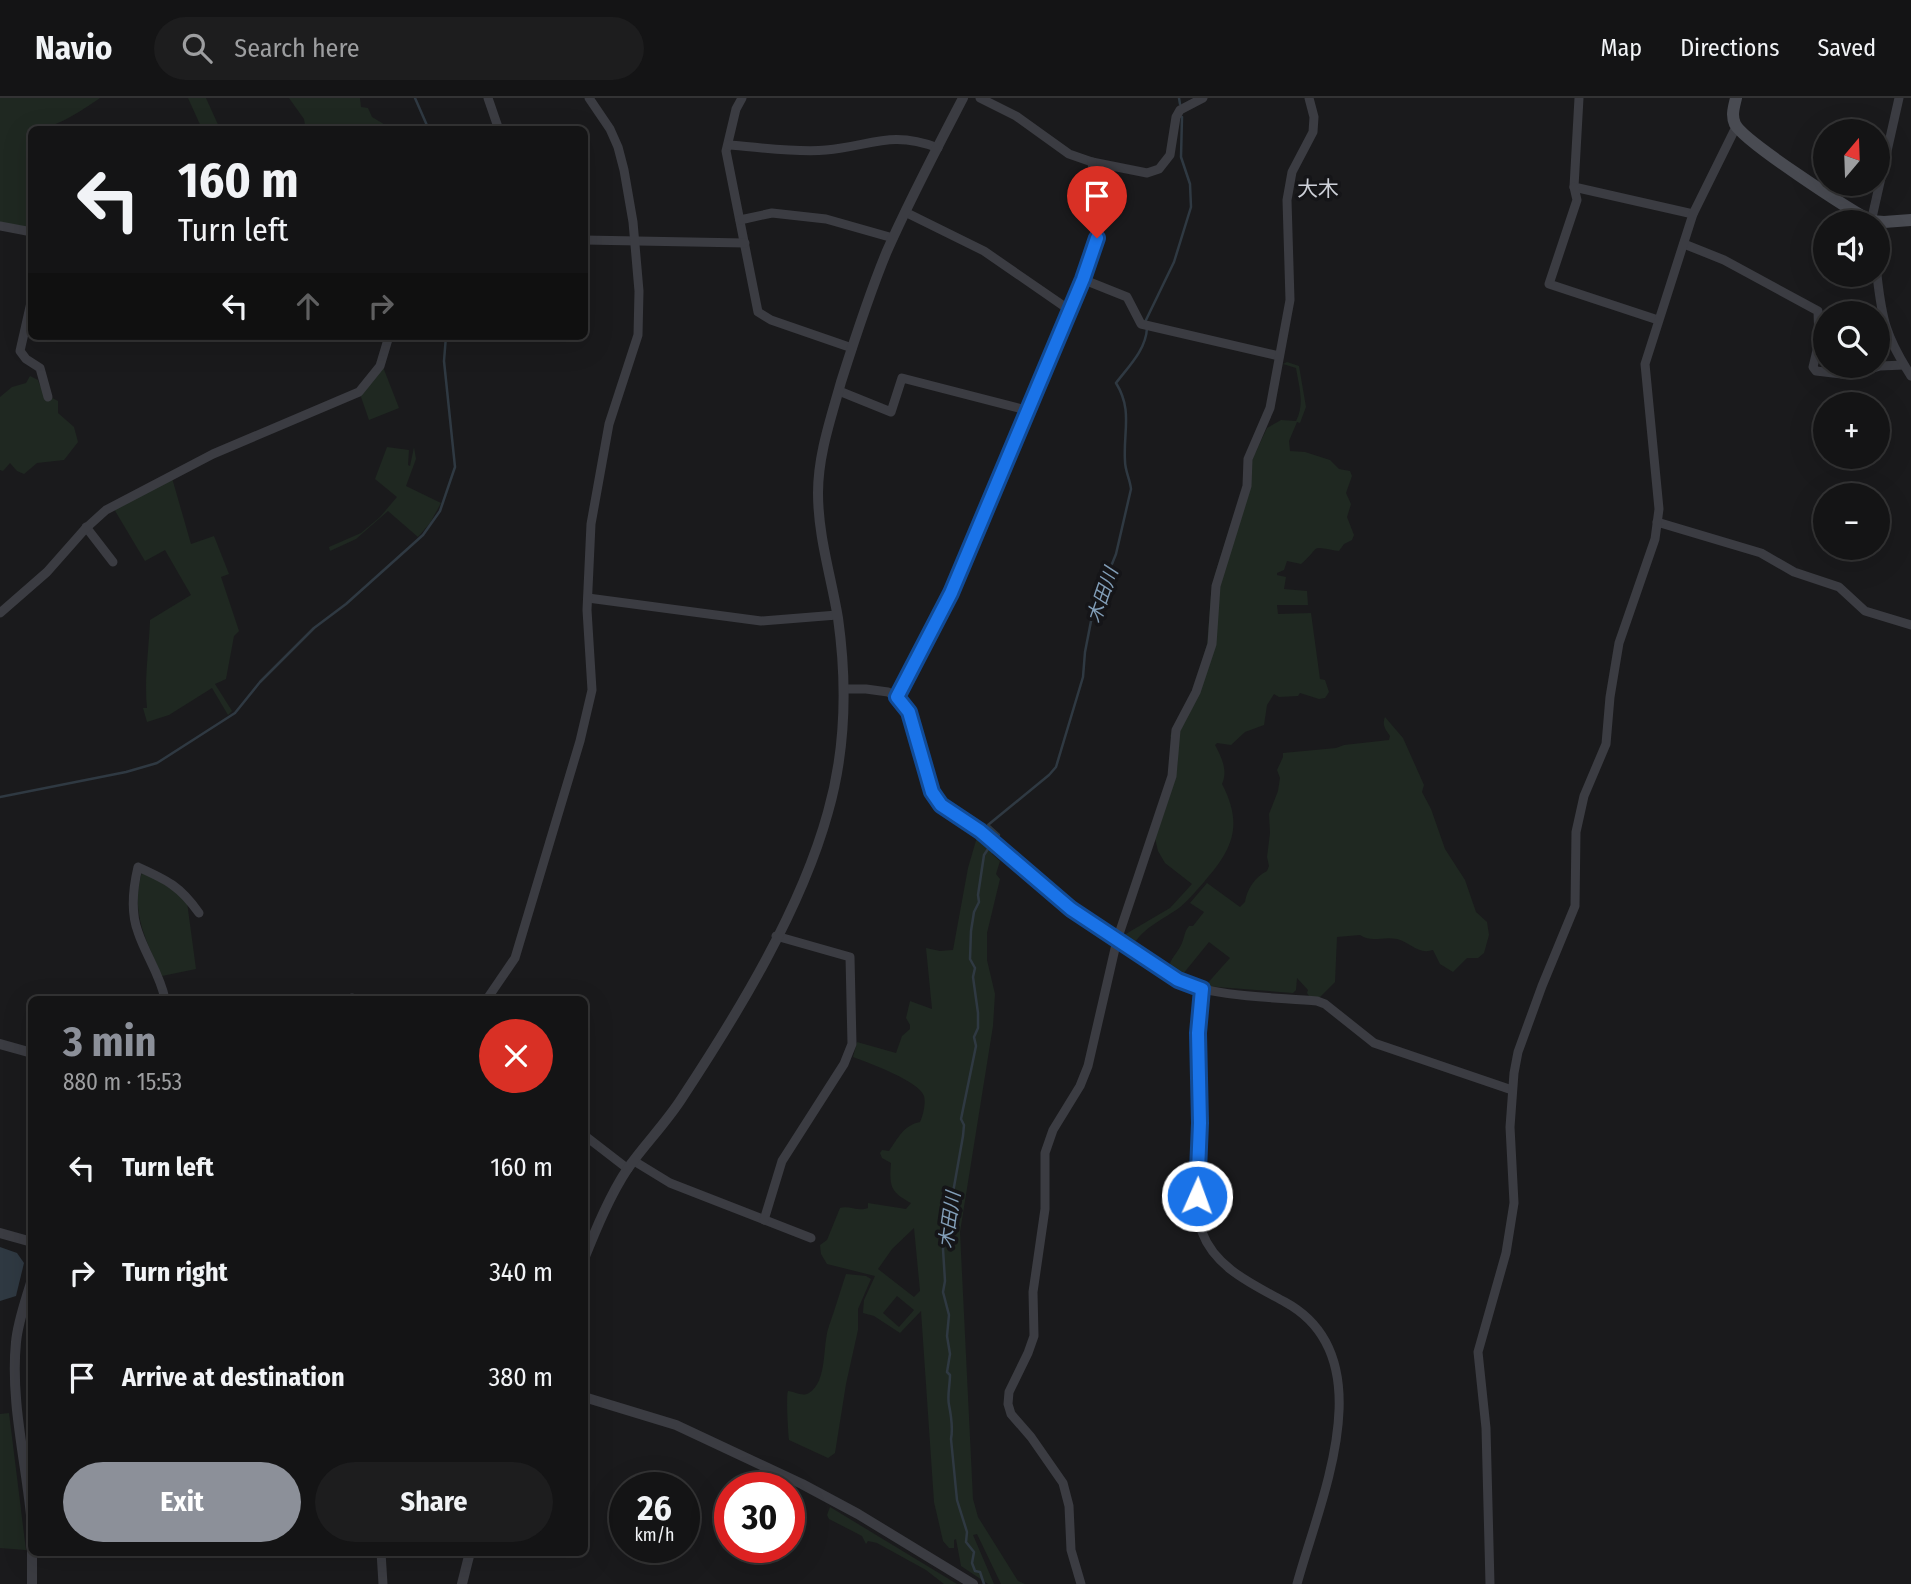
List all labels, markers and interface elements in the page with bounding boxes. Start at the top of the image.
search box [154,17,644,80]
text: Navio [35,28,112,68]
icon: search [178,29,216,67]
text: Search here [234,33,360,64]
text: Map [1601,34,1642,62]
text: Directions [1680,34,1779,62]
text: Saved [1817,34,1876,62]
north arrow [1813,119,1890,196]
map controls [1813,119,1890,560]
text: 160 m [178,151,299,210]
icon: left [63,154,154,245]
pin [1067,166,1127,238]
district label: 大木 [1297,176,1339,202]
icon: arrive [1078,177,1116,215]
button: sound [1813,210,1890,287]
text: Turn left [178,211,288,249]
icon: left [216,287,254,325]
icon: ahead [289,287,327,325]
icon: right [362,287,400,325]
button: search [1813,301,1890,378]
button: + [1813,392,1890,469]
button: − [1813,483,1890,560]
water label: 木田川 [1082,563,1123,626]
text: 3 min [63,1017,157,1067]
button: close [479,1019,553,1093]
text: 880 m · 15:53 [63,1068,182,1096]
icon: left [63,1149,101,1187]
text: Turn left [122,1152,214,1183]
text: 160 m [490,1152,553,1183]
position arrow [1160,1159,1234,1233]
water label: 木田川 [934,1188,965,1250]
icon: right [63,1254,101,1292]
text: Turn right [122,1257,228,1288]
text: 340 m [489,1257,553,1288]
icon: arrive [63,1359,101,1397]
text: Arrive at destination [122,1362,345,1393]
text: 380 m [489,1362,553,1393]
button: Exit [63,1462,301,1542]
button: Share [315,1462,553,1542]
speed limit sign: 30 [714,1472,805,1563]
text: 26 [637,1487,672,1529]
text: km/h [634,1524,675,1546]

